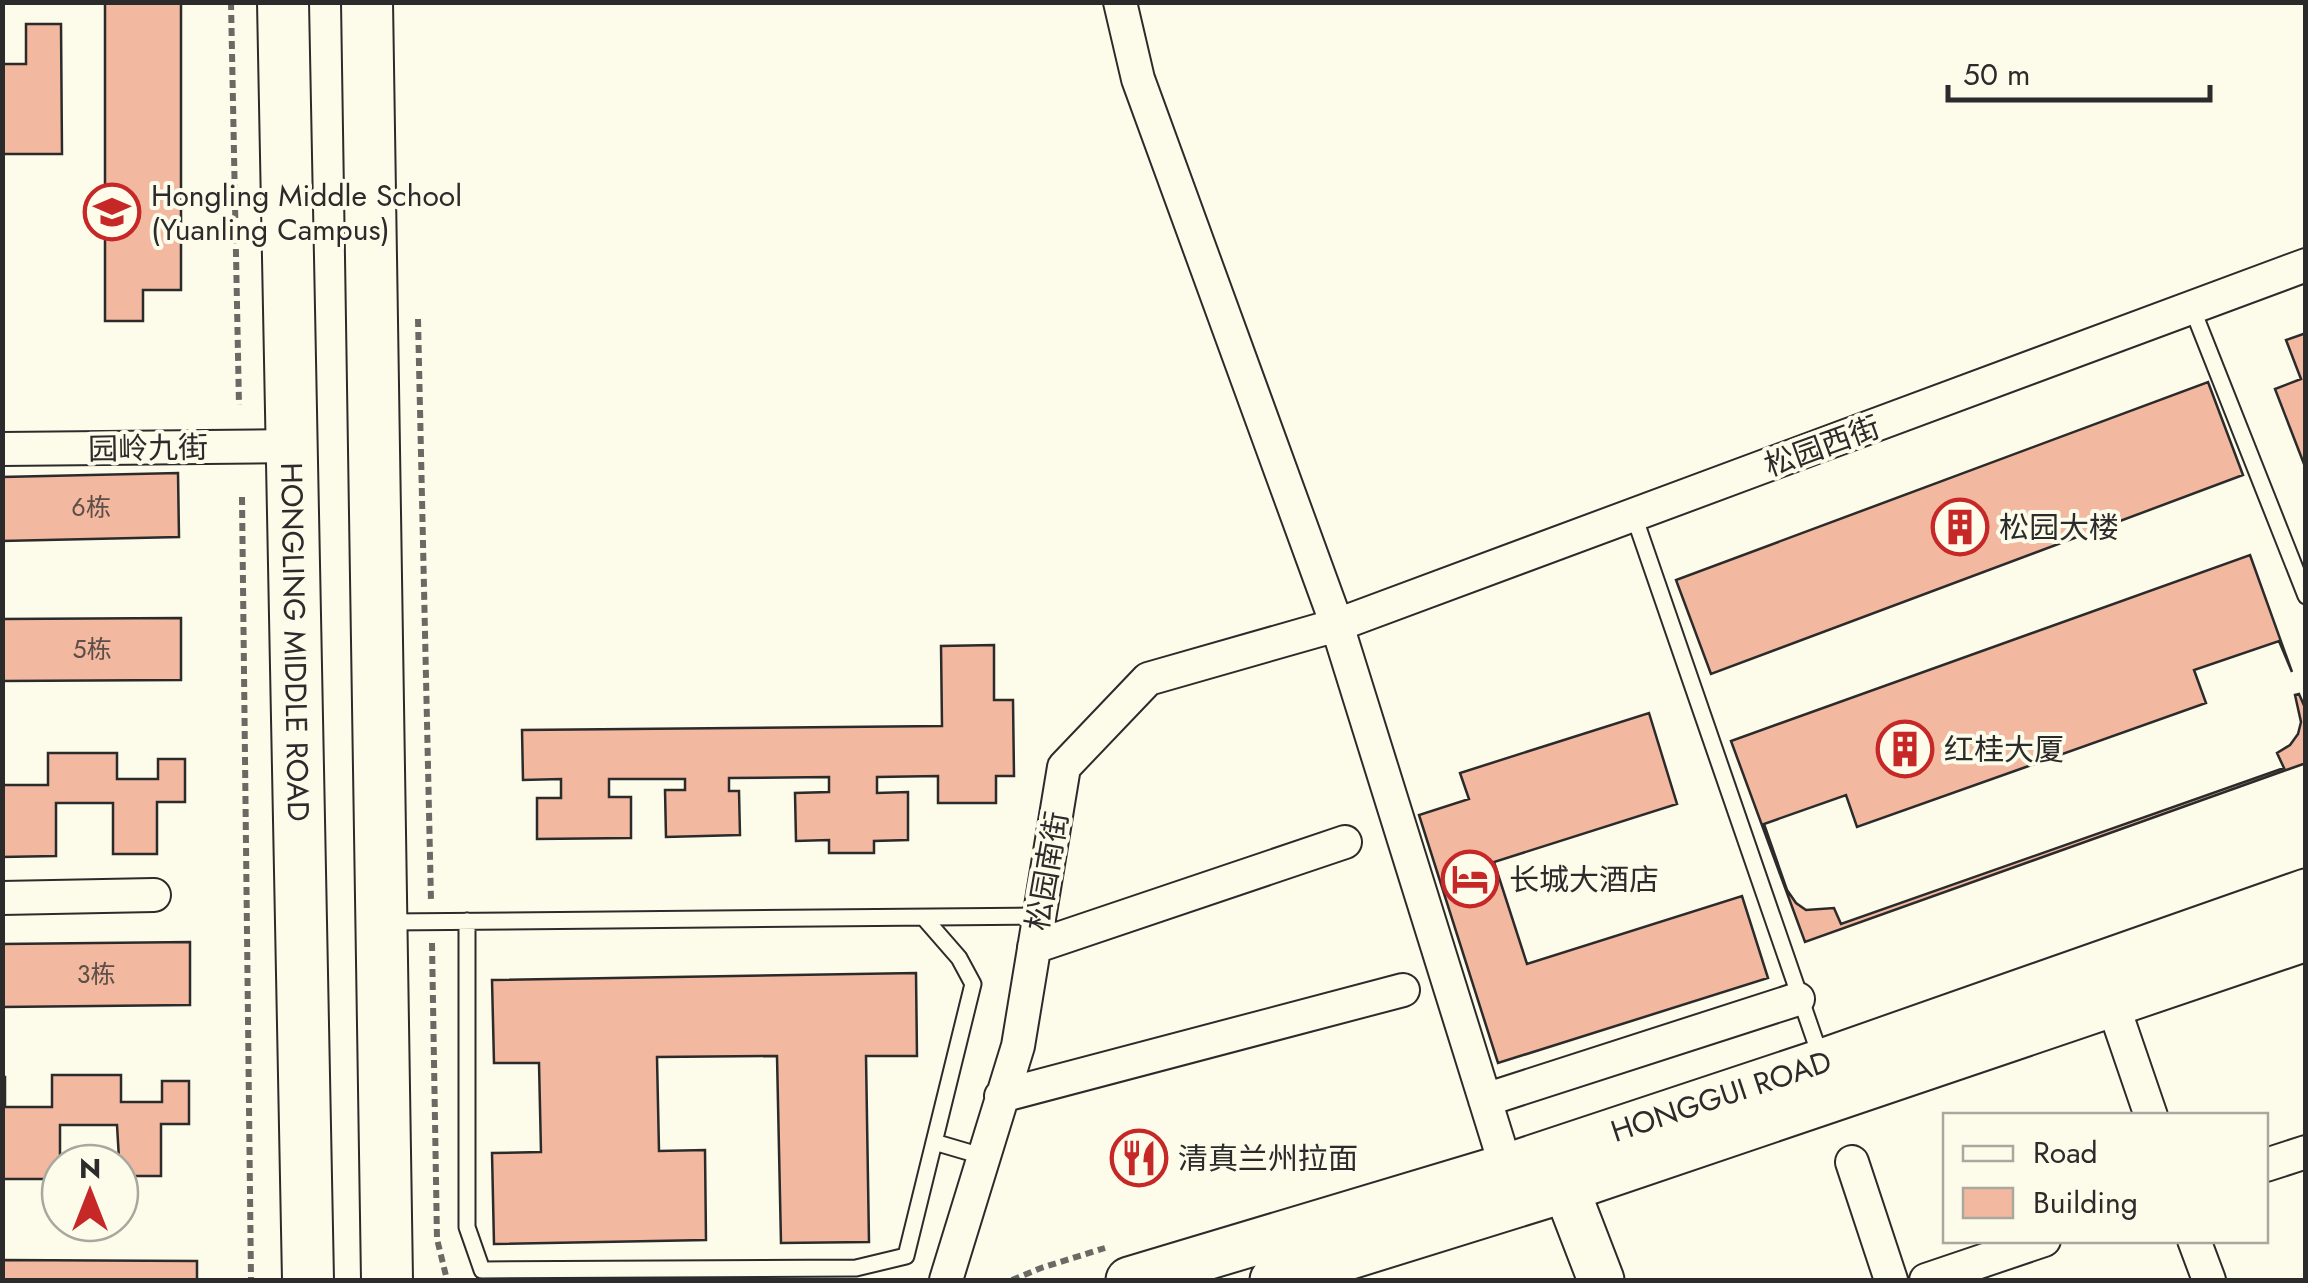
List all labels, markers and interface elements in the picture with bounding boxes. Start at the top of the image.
scale bar [1948,40,2210,102]
text: 50 m [1963,53,2030,96]
place label: Hongling Middle School (Yuanling Campus) [151,174,462,251]
school or university icon: Hongling Middle School (Yuanling Campus) [82,182,142,242]
street label: 松园西街 [1758,405,1886,487]
street label: 园岭九街 [88,425,208,471]
street label: HONGLING MIDDLE ROAD [271,462,321,822]
house number: 6栋 [71,489,111,525]
building icon: 松园大楼 [1930,497,1990,557]
place label: 松园大楼 [1999,506,2119,549]
house number: 5栋 [72,631,112,667]
building icon: 红桂大厦 [1875,719,1935,779]
place label: 红桂大厦 [1944,728,2064,771]
street label: 松园南街 [1015,808,1079,934]
hotel icon: 长城大酒店 [1440,849,1500,909]
place label: 长城大酒店 [1509,858,1659,901]
house number: 3栋 [77,956,115,992]
street label: HONGGUI ROAD [1605,1039,1837,1152]
legend [1943,1113,2268,1243]
restaurant icon: 清真兰州拉面 [1109,1128,1169,1188]
text: Road [2033,1131,2098,1174]
place label: 清真兰州拉面 [1178,1137,1358,1180]
north arrow [40,1143,140,1243]
text: N [79,1148,101,1189]
text: Building [2033,1181,2138,1224]

